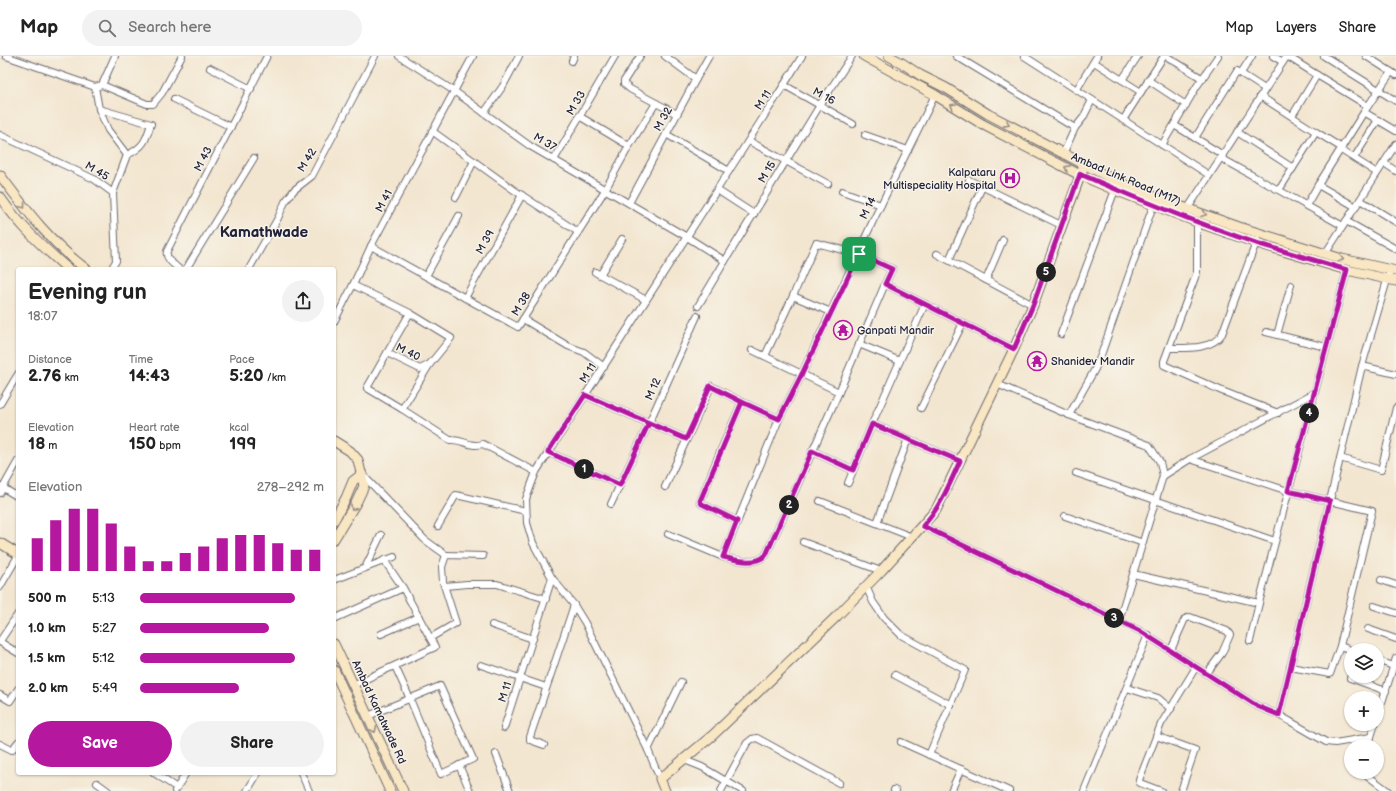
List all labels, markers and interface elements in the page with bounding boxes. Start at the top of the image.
search box [82,10,362,46]
text: Map [20,16,58,39]
icon: search [96,17,118,39]
text: Search here [128,18,211,37]
text: Map [1225,19,1253,36]
text: Layers [1275,19,1317,36]
text: Share [1339,19,1376,36]
street label: M 16 [811,85,838,107]
street label: M 33 [564,88,588,118]
street label: M 11 [752,88,774,112]
street label: M 32 [651,104,675,133]
one-way arrow [950,104,957,111]
one-way arrow [1003,119,1010,127]
street label: M 37 [531,130,559,154]
street label: M 43 [191,144,215,174]
street label: M 42 [295,145,320,174]
street label: Ambad Link Road (M17) [1069,150,1183,208]
street label: M 45 [83,159,111,183]
street label: M 15 [755,159,779,185]
one-way arrow [1064,165,1071,172]
place label: Kalpataru Multispeciality Hospital [883,166,996,192]
hospital icon: Kalpataru Multispeciality Hospital [999,167,1021,189]
street label: M 41 [373,188,395,214]
street label: M 14 [857,194,879,221]
one-way arrow [18,202,25,209]
one-way arrow [1201,210,1208,218]
district label: Kamathwade [220,223,309,242]
street label: M 39 [473,228,497,256]
pin [842,237,876,271]
icon: arrive [848,243,870,265]
one-way arrow [1338,254,1345,263]
pin: 5 [1036,262,1056,282]
text: 5 [1043,265,1049,278]
text: Evening run [28,279,147,306]
button: share [282,280,324,322]
street label: M 38 [509,290,533,318]
text: 18:07 [28,308,57,324]
temple icon: Ganpati Mandir [832,319,854,341]
place label: Ganpati Mandir [857,324,935,337]
street label: M 40 [394,341,423,364]
temple icon: Shanidev Mandir [1026,350,1048,372]
text: Distance [28,353,72,366]
text: Time [129,353,153,366]
text: Pace [229,353,254,366]
place label: Shanidev Mandir [1051,355,1136,368]
street label: M 11 [577,361,599,385]
text: 2.76 [28,366,61,386]
text: 14:43 [129,366,170,386]
text: 5:20 [229,366,264,386]
text: km [61,371,79,384]
text: /km [264,371,286,384]
street label: M 12 [642,375,664,402]
pin: 4 [1299,403,1319,423]
text: 4 [1306,406,1312,419]
text: Elevation [28,421,74,434]
text: Heart rate [129,421,179,434]
text: kcal [229,421,249,434]
text: 18 [28,434,45,454]
text: 150 [129,434,156,454]
text: 199 [229,434,256,454]
text: m [45,439,57,452]
text: bpm [156,439,181,452]
pin: 1 [574,459,594,479]
text: 1 [582,462,586,475]
text: Elevation [28,479,82,495]
text: 278–292 m [257,479,324,495]
pin: 2 [779,495,799,515]
text: 2 [786,498,792,511]
one-way arrow [350,504,358,511]
text: 500 m [28,590,66,606]
text: 5:13 [92,590,115,606]
pin: 3 [1104,608,1124,628]
text: 3 [1111,611,1117,624]
text: 1.0 km [28,620,66,636]
text: 5:27 [92,620,116,636]
map controls [1344,643,1384,779]
button: layers [1344,643,1384,683]
text: 1.5 km [28,650,65,666]
text: 5:12 [92,650,115,666]
street label: Ambad Kamatwade Rd [349,658,409,766]
text: 2.0 km [28,680,68,696]
text: 5:49 [92,680,118,696]
street label: M 11 [496,680,514,704]
button: + [1344,691,1384,731]
button: Save [28,721,172,767]
button: Share [180,721,324,767]
one-way arrow [369,725,377,733]
button: − [1344,739,1384,779]

